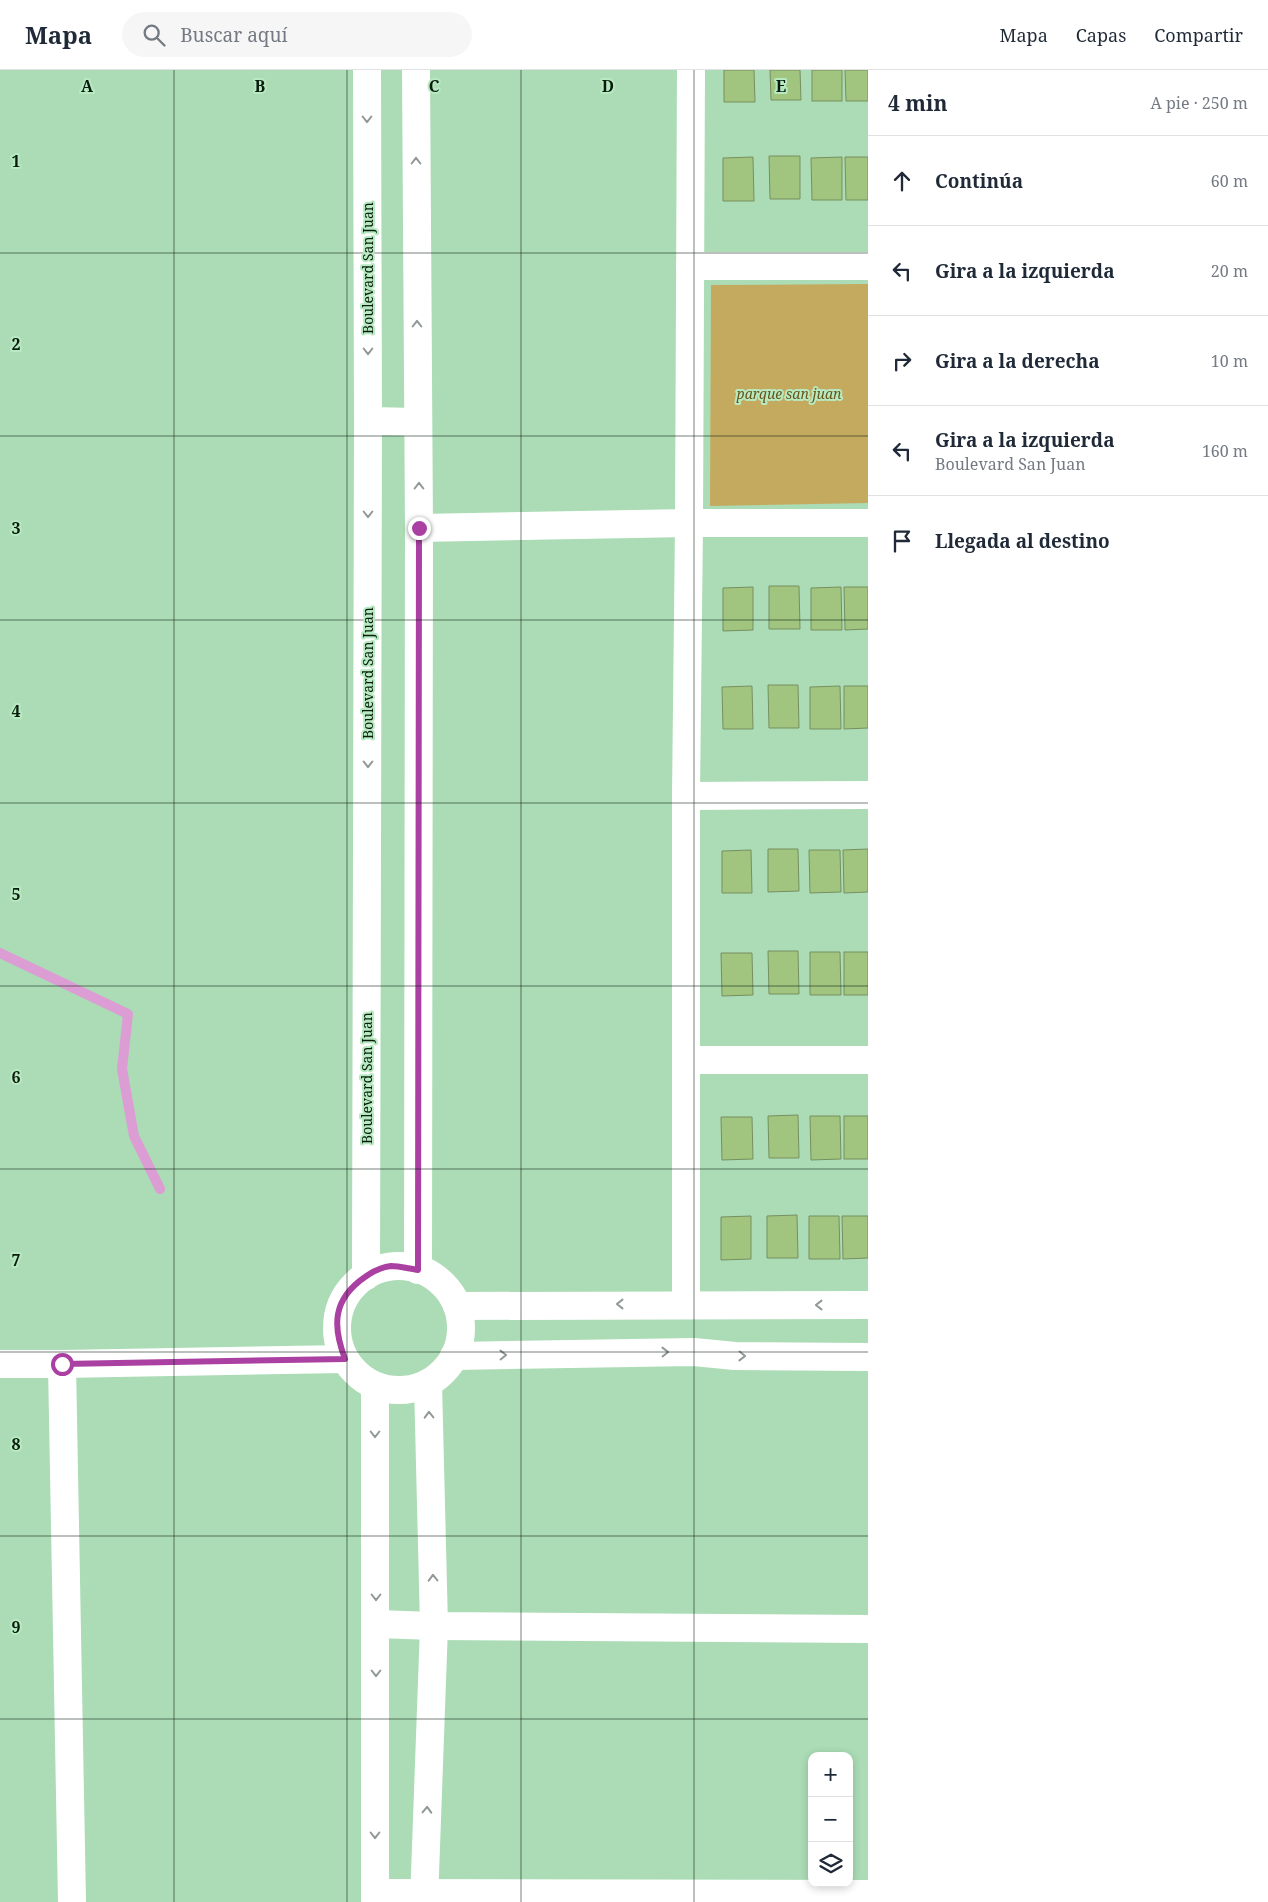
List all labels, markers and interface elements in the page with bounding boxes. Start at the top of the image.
search box [122,12,472,57]
text: Mapa [25,18,92,51]
icon: search [140,21,168,49]
text: Buscar aquí [180,22,288,48]
text: Mapa [1000,23,1048,47]
text: Capas [1076,23,1126,47]
text: Compartir [1154,23,1243,47]
text: A [81,75,94,97]
text: B [255,75,266,97]
text: C [429,75,440,97]
text: D [602,75,614,97]
text: E [776,75,786,97]
text: 4 min [888,89,947,117]
text: A pie · 250 m [1151,92,1248,114]
one-way arrow [362,115,372,123]
text: 1 [11,150,21,172]
one-way arrow [411,157,421,165]
icon: ahead [888,167,916,195]
text: Continúa [935,168,1023,194]
text: 60 m [1211,170,1248,192]
street label: Boulevard San Juan [358,202,377,334]
icon: left [888,257,916,285]
text: Gira a la izquierda [935,258,1115,284]
text: 20 m [1211,260,1248,282]
one-way arrow [412,320,423,328]
text: 2 [11,333,21,355]
icon: right [888,347,916,375]
one-way arrow [363,348,373,355]
text: Gira a la derecha [935,348,1100,374]
text: 10 m [1211,350,1248,372]
park label: parque san juan [736,384,842,403]
text: Gira a la izquierda [935,427,1115,453]
icon: left [888,437,916,465]
text: 160 m [1202,440,1248,462]
text: Boulevard San Juan [935,453,1086,475]
one-way arrow [413,482,424,490]
one-way arrow [363,510,373,518]
text: 3 [11,517,21,539]
route end [408,517,431,540]
icon: arrive [888,527,916,555]
text: Llegada al destino [935,528,1110,554]
street label: Boulevard San Juan [358,607,377,739]
text: 4 [11,700,21,722]
one-way arrow [363,760,373,768]
text: 5 [11,883,21,905]
street label: Boulevard San Juan [357,1012,376,1144]
text: 6 [11,1066,21,1088]
text: 7 [11,1249,21,1271]
one-way arrow [616,1299,624,1310]
one-way arrow [815,1300,823,1310]
one-way arrow [662,1347,670,1357]
one-way arrow [500,1350,507,1360]
one-way arrow [739,1351,747,1361]
route start [51,1353,74,1376]
one-way arrow [423,1411,434,1419]
one-way arrow [370,1431,380,1439]
text: 8 [11,1433,21,1455]
one-way arrow [427,1573,438,1581]
one-way arrow [371,1594,381,1601]
text: 9 [11,1616,21,1638]
one-way arrow [371,1670,381,1677]
map controls [808,1752,853,1887]
button: + [808,1752,853,1797]
button: − [808,1797,853,1842]
one-way arrow [422,1805,433,1813]
one-way arrow [370,1832,380,1840]
button: layers [808,1842,853,1887]

